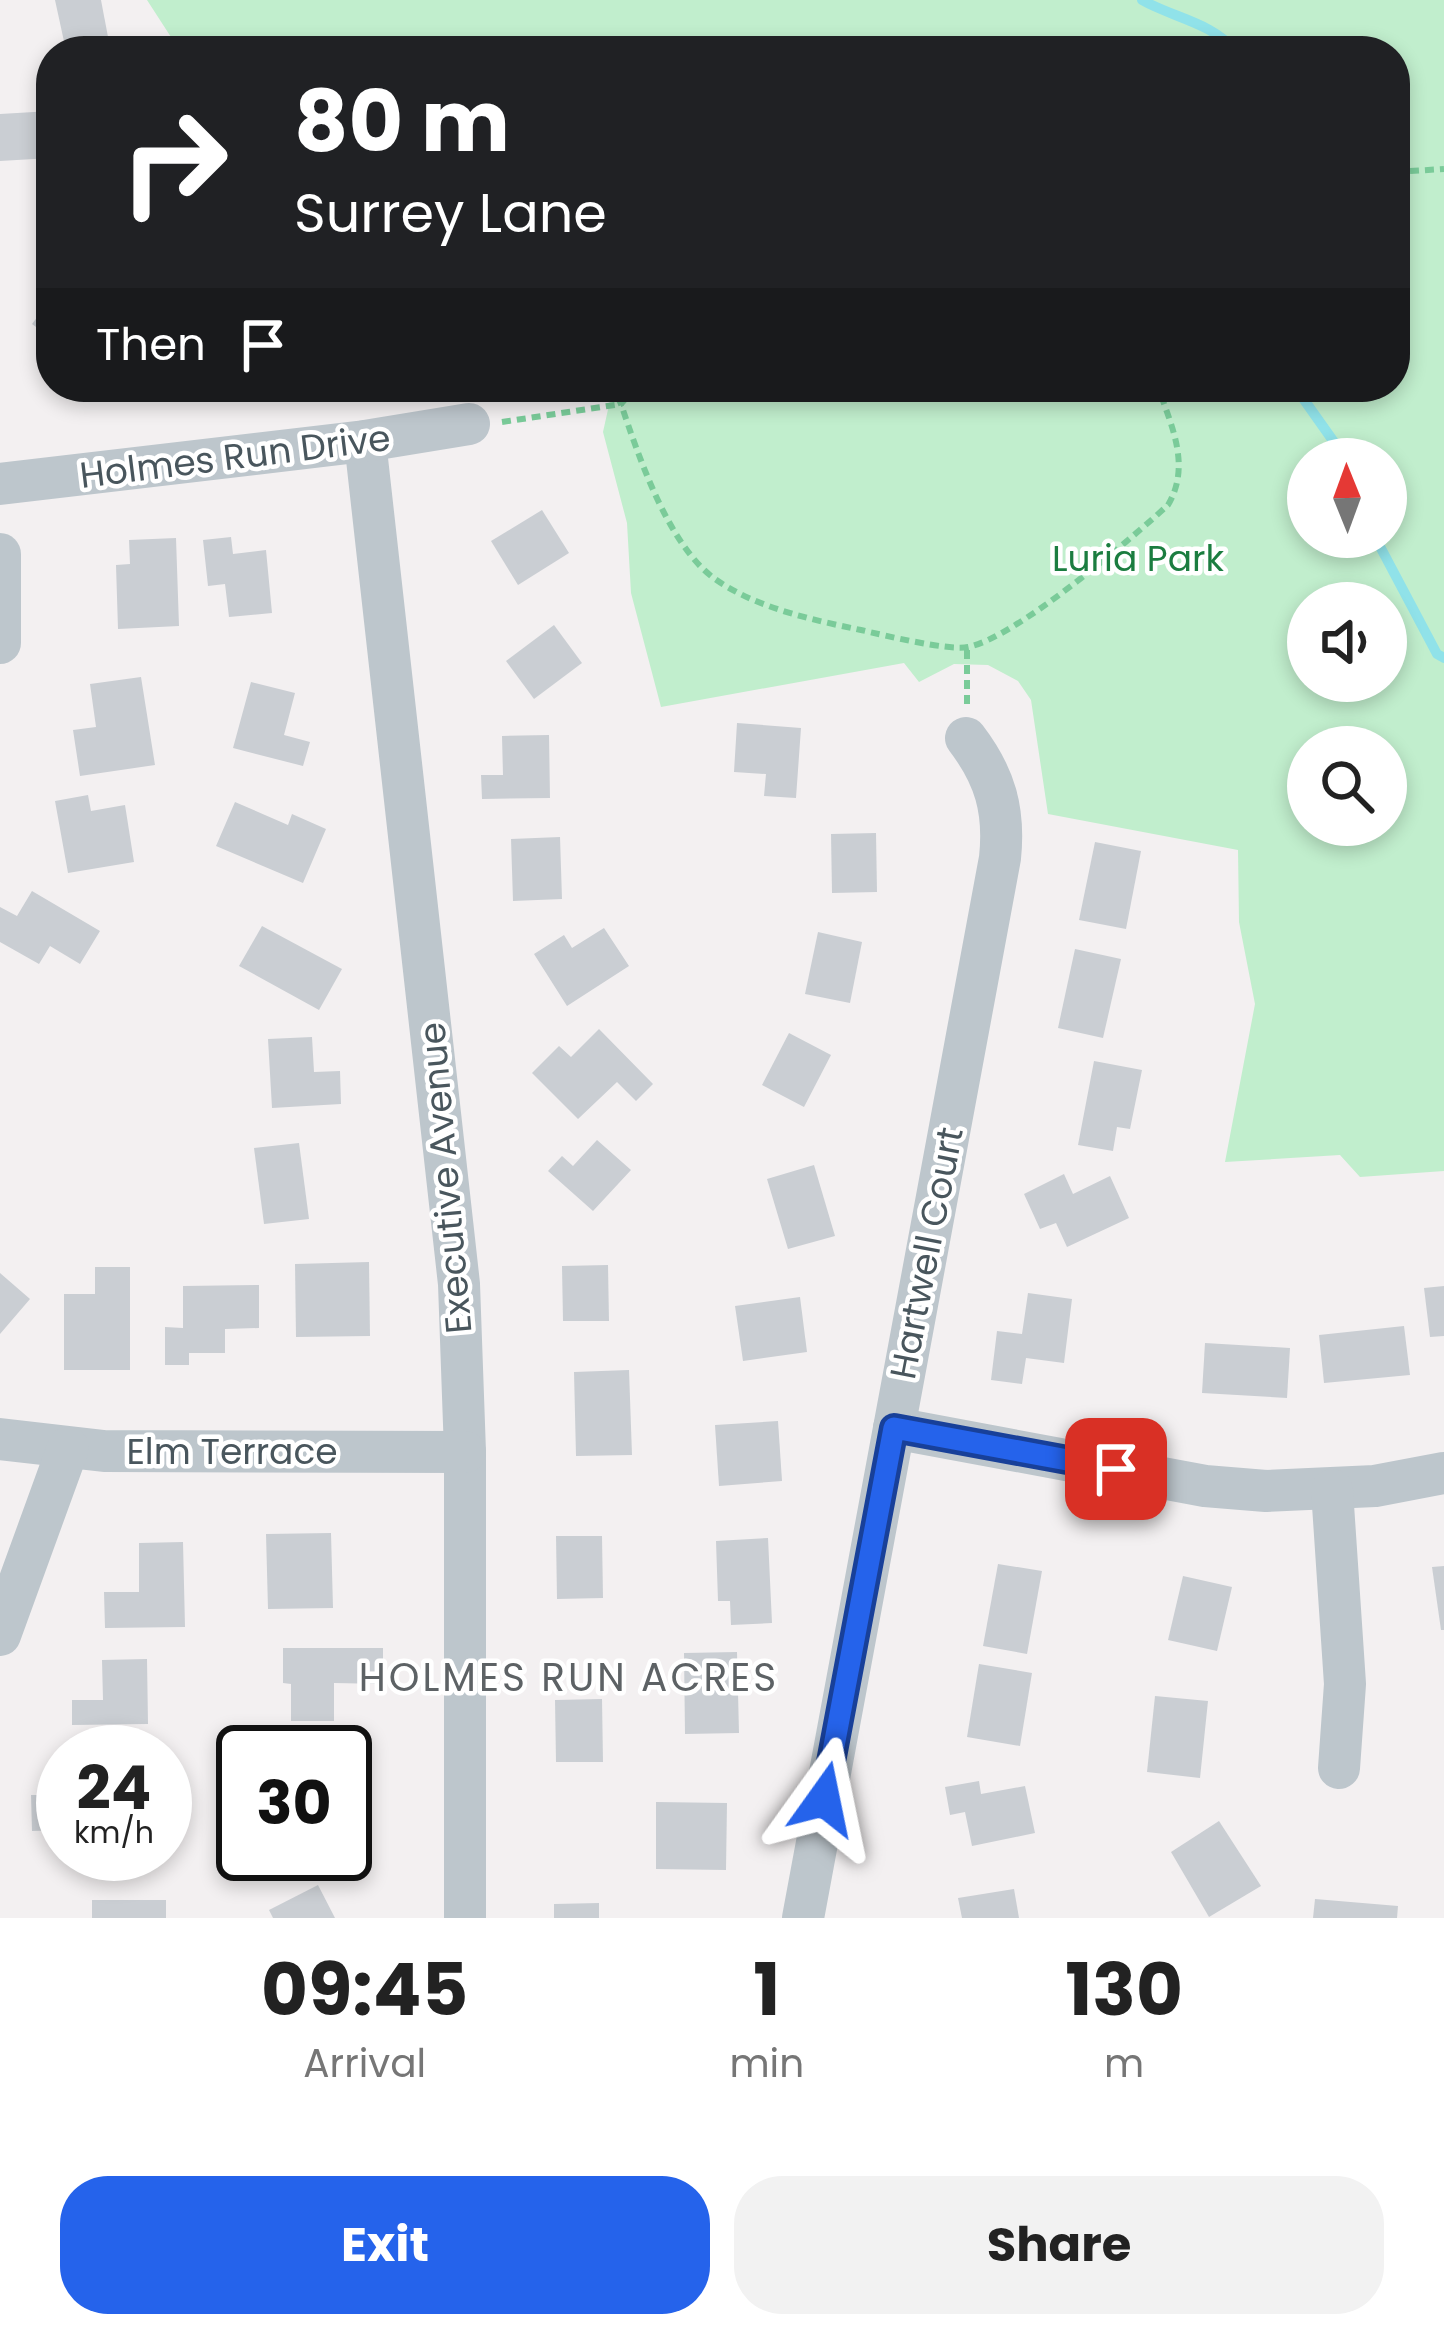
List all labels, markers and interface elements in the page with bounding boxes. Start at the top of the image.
text: 80 m [294,63,510,180]
icon: right [96,84,252,240]
text: Surrey Lane [294,175,607,251]
icon: arrive [230,312,296,378]
text: Then [96,313,206,376]
street label: Holmes Run Drive [77,412,393,501]
north arrow [1287,438,1407,558]
map controls [1287,438,1407,846]
park label: Luria Park [1052,533,1224,584]
button: sound [1287,582,1407,702]
button: search [1287,726,1407,846]
street label: Executive Avenue [406,1020,485,1336]
street label: Hartwell Court [877,1123,976,1383]
pin [1065,1418,1167,1520]
street label: Elm Terrace [126,1426,338,1477]
icon: arrive [1083,1436,1149,1502]
district label: HOLMES RUN ACRES [359,1650,779,1705]
speed limit sign: 30 [216,1725,372,1881]
position arrow [761,1736,887,1862]
text: 24 [77,1746,151,1830]
text: km/h [74,1811,154,1854]
text: 09:45 [261,1939,468,2040]
text: 1 [753,1939,780,2040]
text: 130 [1065,1939,1183,2040]
text: Arrival [303,2036,426,2091]
text: min [729,2036,804,2091]
text: m [1104,2036,1144,2091]
button: Exit [60,2176,710,2314]
button: Share [734,2176,1384,2314]

